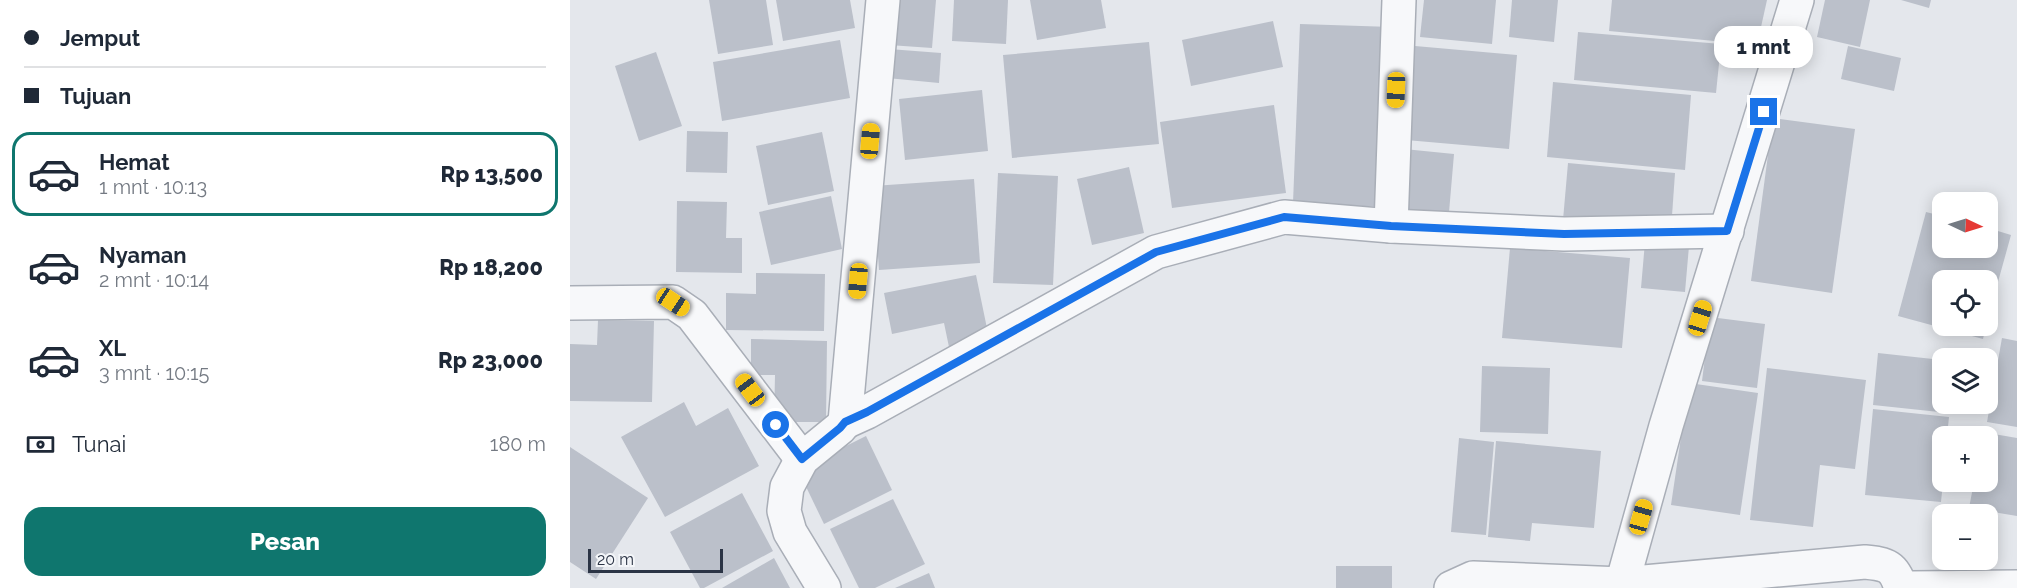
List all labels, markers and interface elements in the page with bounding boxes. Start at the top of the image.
text: Jemput [60,25,140,51]
callout: 1 mnt [1714,25,1814,67]
text: 1 mnt [1737,35,1790,59]
car [1386,72,1406,108]
text: Tujuan [60,83,131,109]
route end [1750,98,1777,125]
car [859,122,881,160]
icon: car [27,147,81,201]
text: Hemat [99,149,170,175]
text: Rp 13,500 [441,161,543,187]
text: 1 mnt · 10:13 [99,175,207,199]
north arrow [1932,192,1998,258]
map controls [1932,192,1998,570]
icon: car [27,240,81,294]
text: Nyaman [99,242,187,268]
text: Rp 18,200 [439,254,543,280]
car [847,262,869,300]
text: 2 mnt · 10:14 [99,268,209,292]
button: locate [1932,270,1998,336]
car [653,285,693,319]
car [1686,298,1714,338]
icon: car [27,333,81,387]
text: XL [99,335,126,361]
text: Rp 23,000 [438,347,543,373]
button: layers [1932,348,1998,414]
text: 3 mnt · 10:15 [99,361,209,385]
car [732,370,768,410]
route start [762,411,789,438]
button: + [1932,426,1998,492]
icon: cash [24,428,57,461]
text: Tunai [72,431,126,457]
text: 180 m [490,432,546,456]
car [1627,497,1655,537]
button: − [1932,504,1998,570]
button: Pesan [24,507,546,576]
scale bar [588,546,723,574]
text: 20 m [597,550,634,569]

